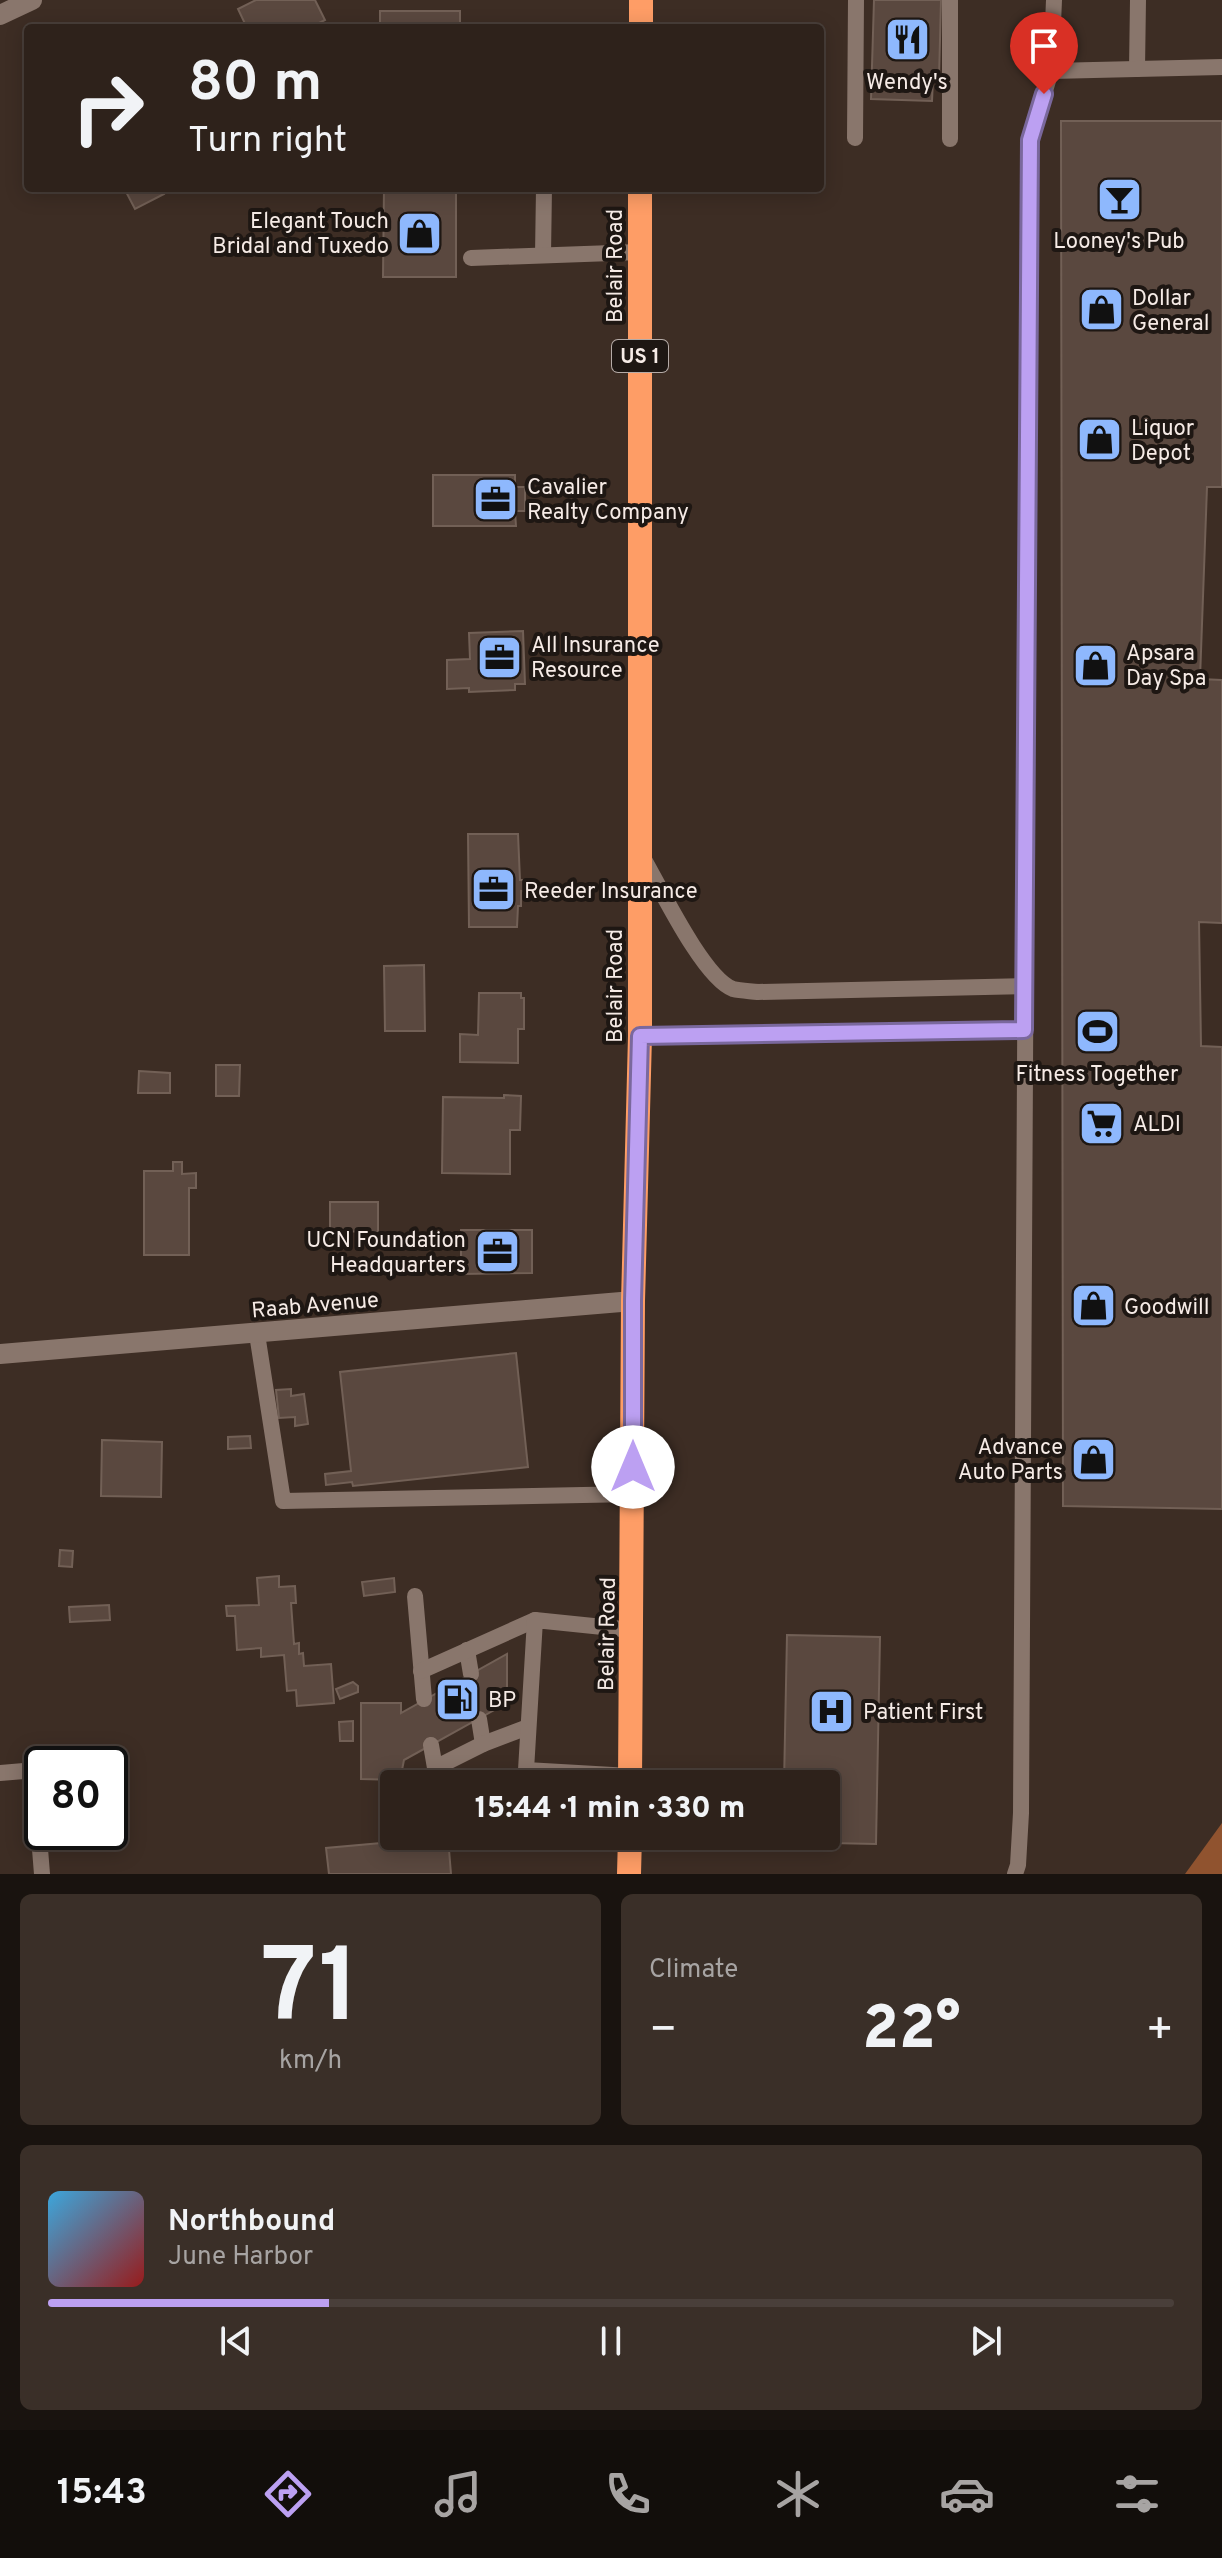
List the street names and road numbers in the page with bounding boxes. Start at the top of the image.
street label: Belair Road [603,209,630,323]
road number: US 1 [612,340,668,372]
street label: Belair Road [603,929,630,1043]
street label: Raab Avenue [250,1287,380,1326]
street label: Belair Road [594,1577,623,1691]

